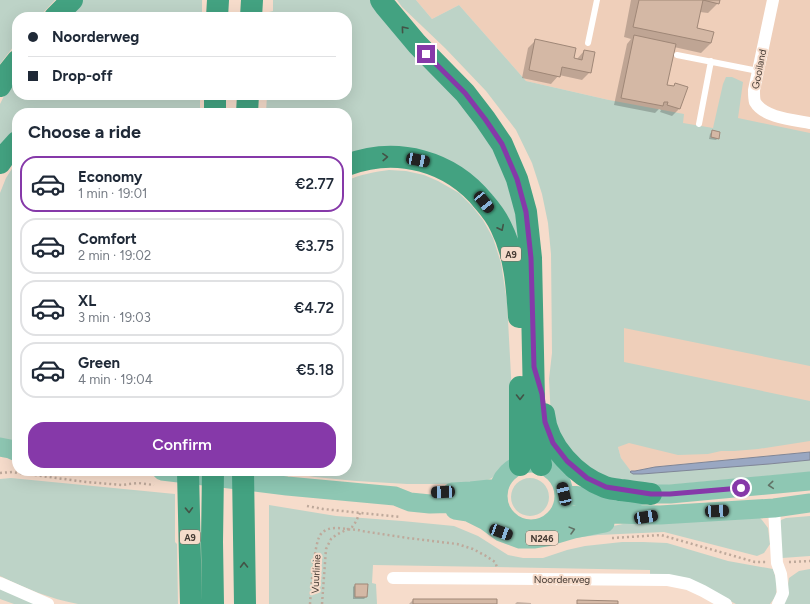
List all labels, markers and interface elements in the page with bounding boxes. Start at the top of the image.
one-way arrow [402,26,409,34]
text: Noorderweg [52,28,139,46]
route end [417,45,435,63]
street label: Gooiland [749,48,769,90]
text: Drop-off [52,67,113,85]
text: Choose a ride [28,121,141,143]
car [405,152,431,168]
one-way arrow [382,153,388,161]
icon: car [30,166,66,202]
text: Economy [78,168,143,186]
text: €2.77 [295,175,334,193]
text: 1 min · 19:01 [78,186,147,201]
car [472,189,496,215]
one-way arrow [496,223,504,231]
icon: car [30,228,66,264]
text: Comfort [78,230,137,248]
text: €3.75 [295,237,334,255]
road number: A9 [501,247,521,261]
text: 2 min · 19:02 [78,248,151,263]
icon: car [30,290,66,326]
text: XL [78,292,96,310]
text: €4.72 [294,299,334,317]
text: 3 min · 19:03 [78,310,151,325]
icon: car [30,352,66,388]
text: Green [78,354,120,372]
text: €5.18 [296,361,334,379]
text: 4 min · 19:04 [78,372,153,387]
one-way arrow [516,394,524,400]
button: Confirm [28,422,336,468]
route start [732,479,750,497]
one-way arrow [768,480,774,489]
car [555,481,573,507]
car [431,486,455,498]
car [705,504,729,518]
one-way arrow [185,507,194,513]
car [633,509,659,525]
car [488,522,514,542]
one-way arrow [568,526,575,535]
road number: A9 [180,530,200,544]
road number: N246 [526,531,558,545]
street label: Vuurlinie [308,554,324,594]
one-way arrow [240,562,248,568]
street label: Noorderweg [534,573,590,586]

